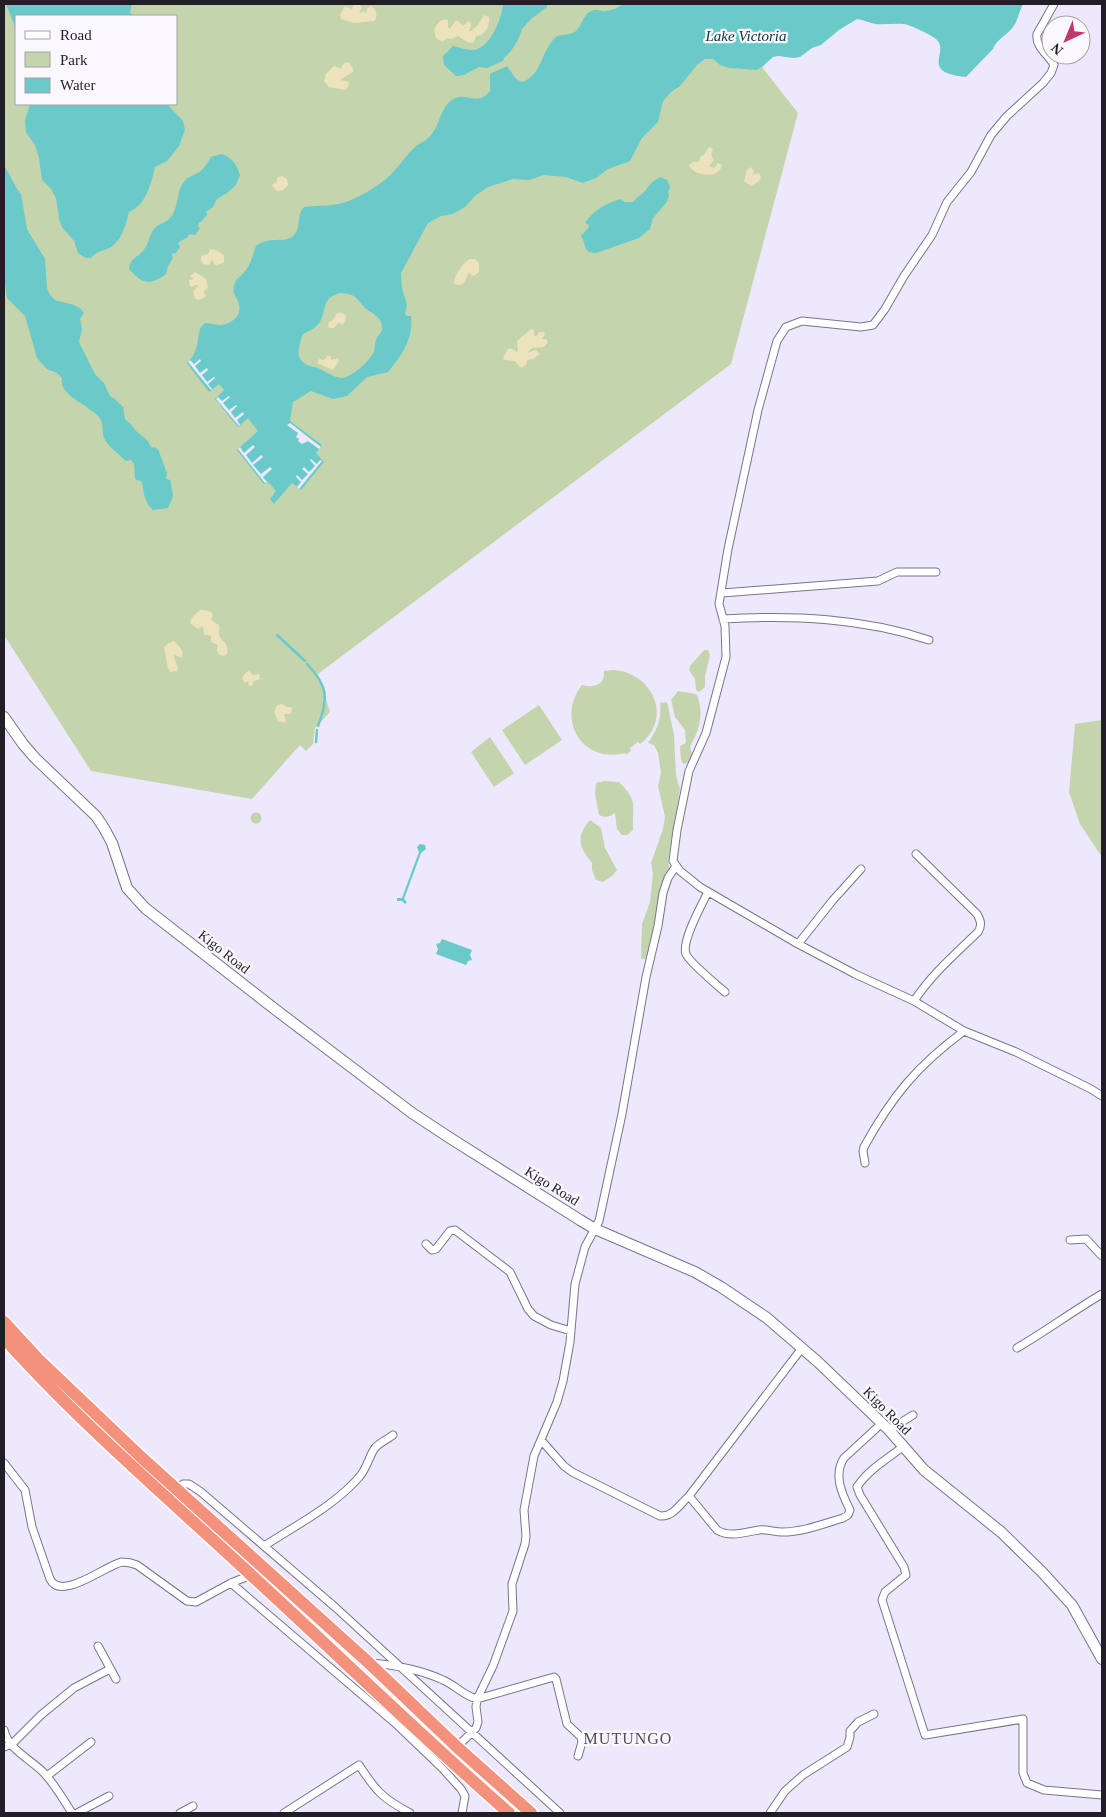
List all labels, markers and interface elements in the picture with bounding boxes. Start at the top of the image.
legend [15,15,178,105]
north arrow [1041,15,1091,65]
text: Road [60,27,92,43]
water label: Lake Victoria [705,28,786,44]
text: N [1048,40,1066,58]
text: Park [60,52,88,68]
text: Water [60,77,95,93]
street label: Kigo Road [195,927,253,977]
street label: Kigo Road [522,1163,582,1209]
street label: Kigo Road [860,1384,914,1438]
district label: MUTUNGO [584,1730,672,1747]

